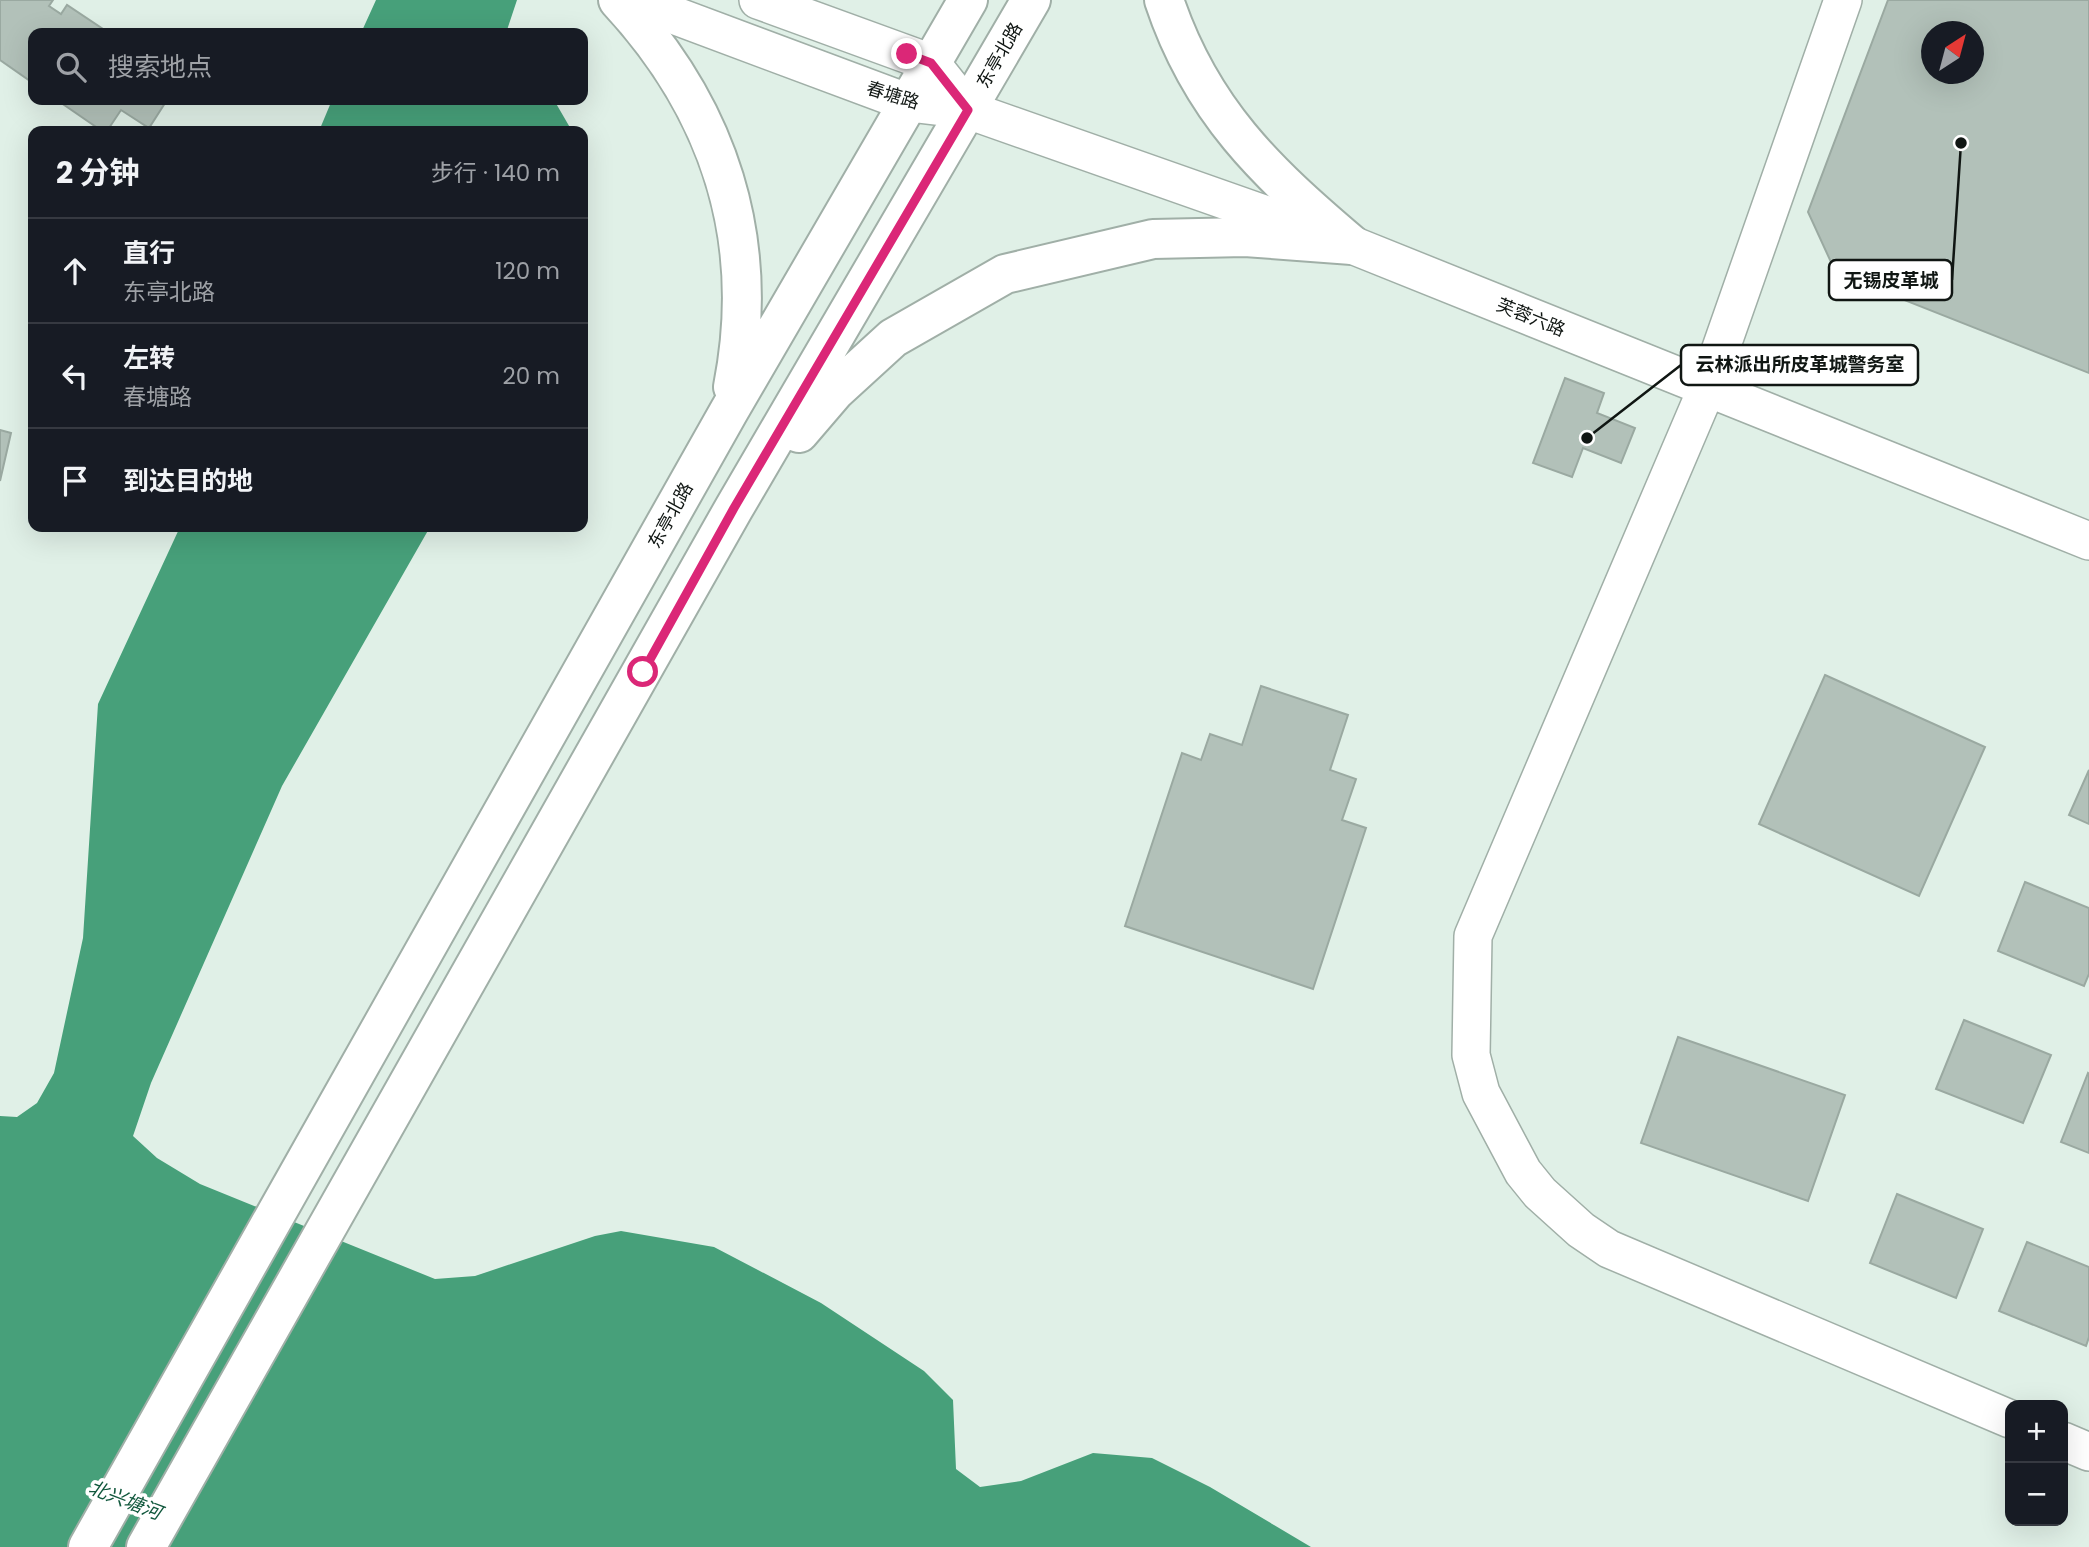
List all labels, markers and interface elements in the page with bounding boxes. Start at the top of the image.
street label: 东亭北路 [970,18,1028,92]
north arrow [1921,21,1984,84]
search box [28,28,588,105]
route end [891,38,922,69]
icon: search [52,48,90,86]
text: 搜索地点 [108,49,212,85]
street label: 春塘路 [864,75,922,115]
text: 2 分钟 [56,151,140,194]
text: 步行 · 140 m [431,157,560,189]
text: 直行 [123,235,175,271]
icon: ahead [56,252,94,290]
text: 120 m [495,255,560,287]
callout: 无锡皮革城 [1829,260,1952,300]
text: 无锡皮革城 [1843,267,1939,294]
text: 东亭北路 [123,276,215,308]
street label: 芙蓉六路 [1493,292,1569,342]
text: 左转 [123,340,175,376]
callout: 云林派出所皮革城警务室 [1681,345,1918,385]
text: 云林派出所皮革城警务室 [1695,351,1905,378]
icon: left [56,357,94,395]
text: 20 m [502,360,560,392]
text: 春塘路 [123,381,192,413]
icon: arrive [56,462,94,500]
text: 到达目的地 [123,463,253,499]
street label: 东亭北路 [642,477,698,553]
route start [627,656,658,687]
map controls [2005,1400,2068,1526]
button: + [2005,1400,2068,1463]
button: − [2005,1463,2068,1526]
water label: 北兴塘河 [85,1474,169,1528]

